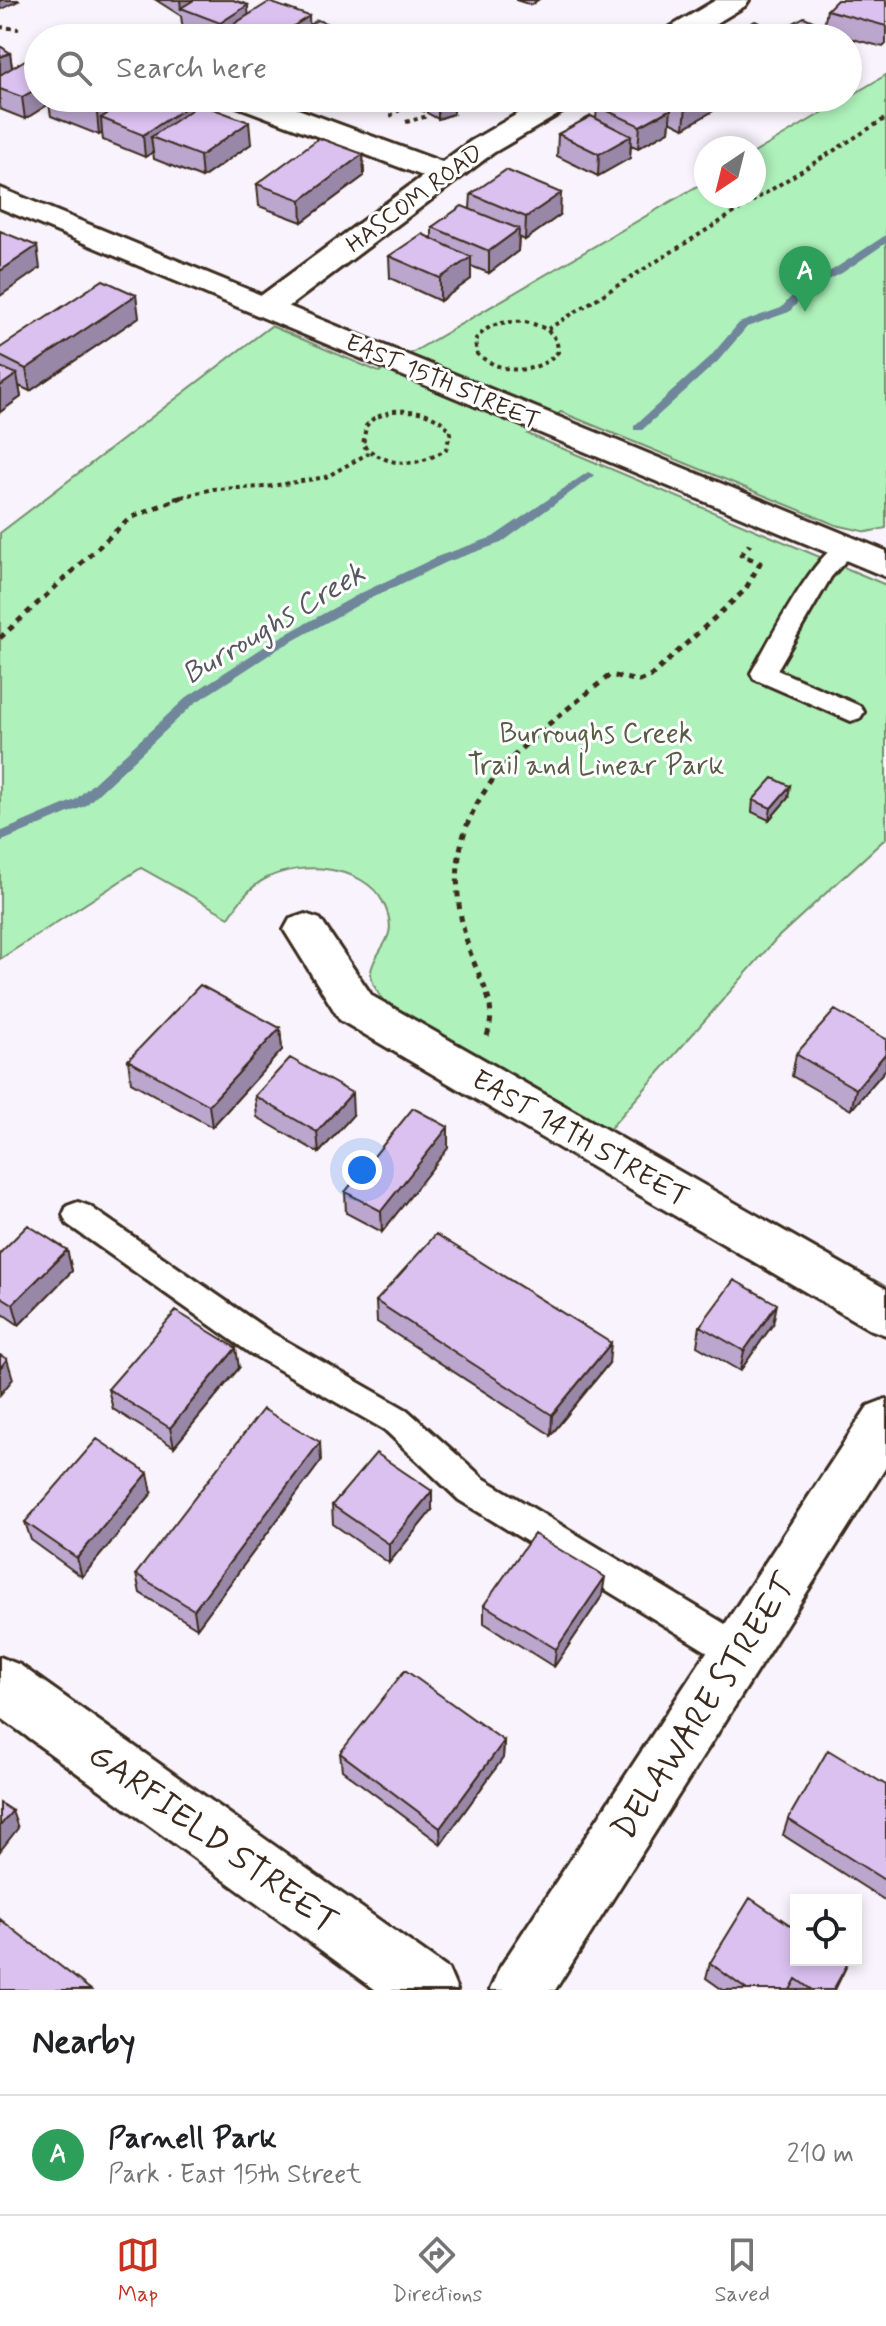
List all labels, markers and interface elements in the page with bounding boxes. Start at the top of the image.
search box [24,24,862,112]
icon: search [52,46,96,90]
text: Search here [116,49,267,88]
north arrow [694,136,766,208]
street label: HASCOM ROAD [340,138,490,261]
pin: A [779,246,831,312]
street label: EAST 15TH STREET [341,327,544,437]
water label: Burroughs Creek [175,554,373,695]
park label: Burroughs Creek Trail and Linear Park [468,716,725,785]
street label: EAST 14TH STREET [464,1062,695,1216]
your location [342,1150,382,1190]
street label: DELAWARE STREET [602,1564,809,1849]
street label: GARFIELD STREET [79,1733,346,1945]
map controls [790,1894,862,1966]
button: locate [790,1894,862,1966]
text: Nearby [32,2020,136,2065]
text: Parnell Park [108,2119,277,2158]
text: A [49,2138,67,2172]
text: 210 m [787,2138,854,2172]
text: Park · East 15th Street [108,2158,361,2192]
tab: Map [116,2233,160,2309]
tab: Directions [392,2233,482,2309]
tab: Saved [714,2233,770,2309]

